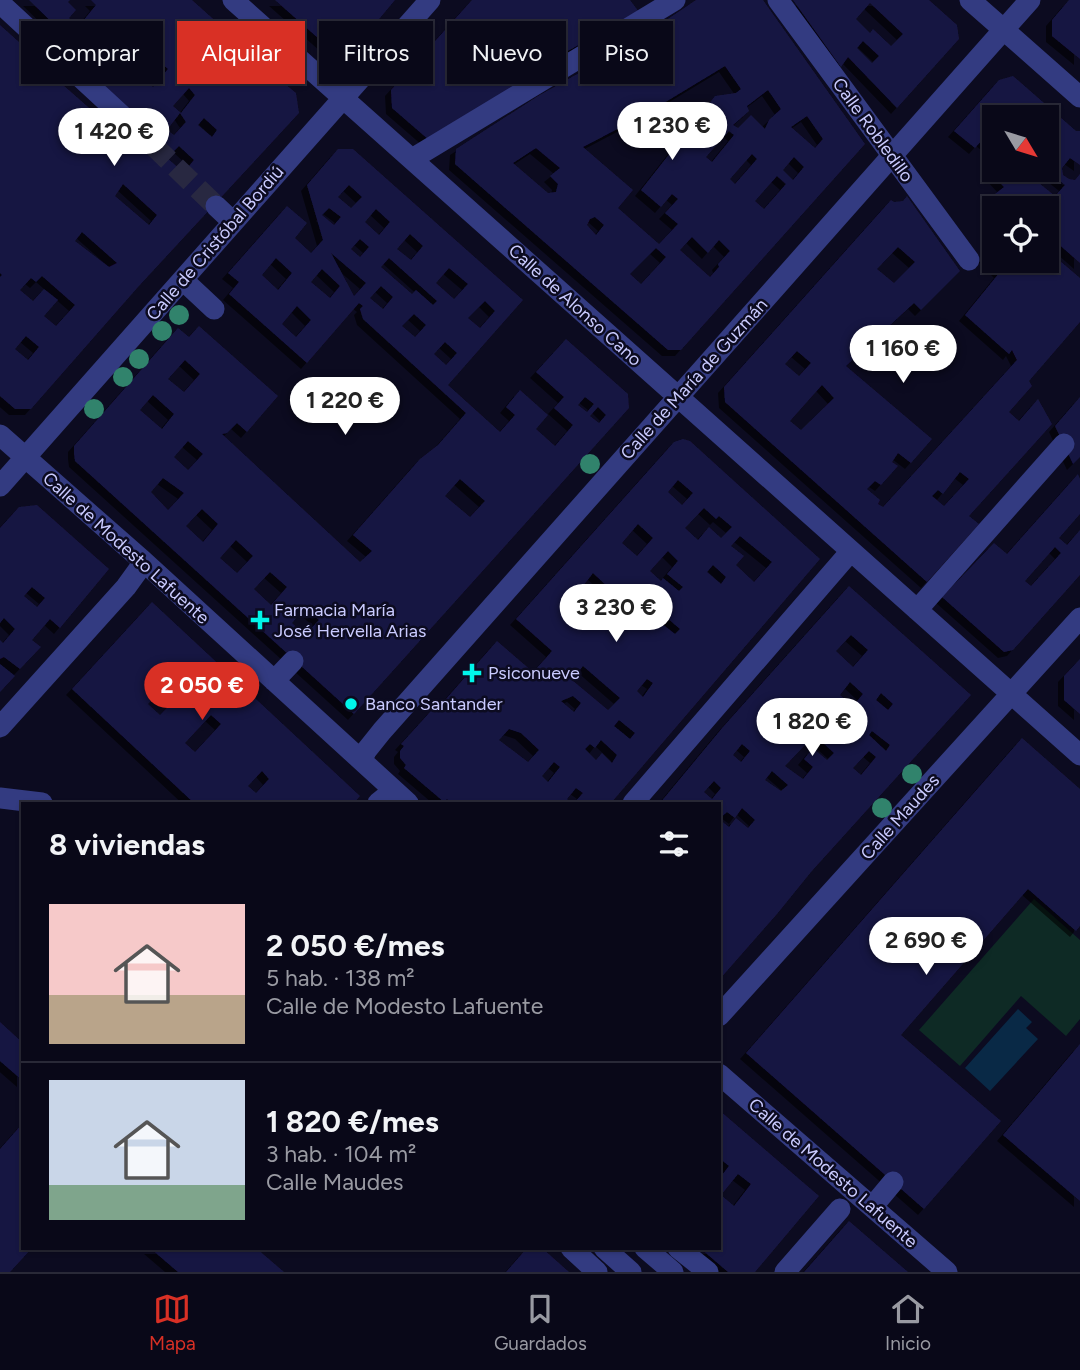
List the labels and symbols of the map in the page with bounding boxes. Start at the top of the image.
street label: Calle Robledillo [828,74,918,186]
pin: 1 230 € [607,102,737,162]
north arrow [982,105,1059,182]
pin: 1 420 € [49,108,179,168]
street label: Calle de Cristóbal Bordiú [142,161,288,325]
street label: Calle de Alonso Cano [504,239,646,371]
street label: Calle de María de Guzmán [616,294,772,464]
pin: 1 160 € [838,326,968,385]
pin: 1 220 € [280,378,410,437]
street label: Calle de Modesto Lafuente [38,467,214,629]
pin: 3 230 € [551,584,681,644]
place label: Farmacia María José Hervella Arias [274,599,426,642]
marker: Farmacia María José Hervella Arias [252,612,268,628]
pin: 2 050 € [137,662,267,722]
place label: Psiconueve [488,662,580,684]
marker: Psiconueve [462,663,482,683]
place label: Banco Santander [365,693,503,715]
marker: Banco Santander [343,696,359,712]
pin: 1 820 € [747,698,877,758]
street label: Calle Maudes [856,770,944,864]
pin: 2 690 € [861,918,991,977]
street label: Calle de Modesto Lafuente [744,1094,922,1253]

